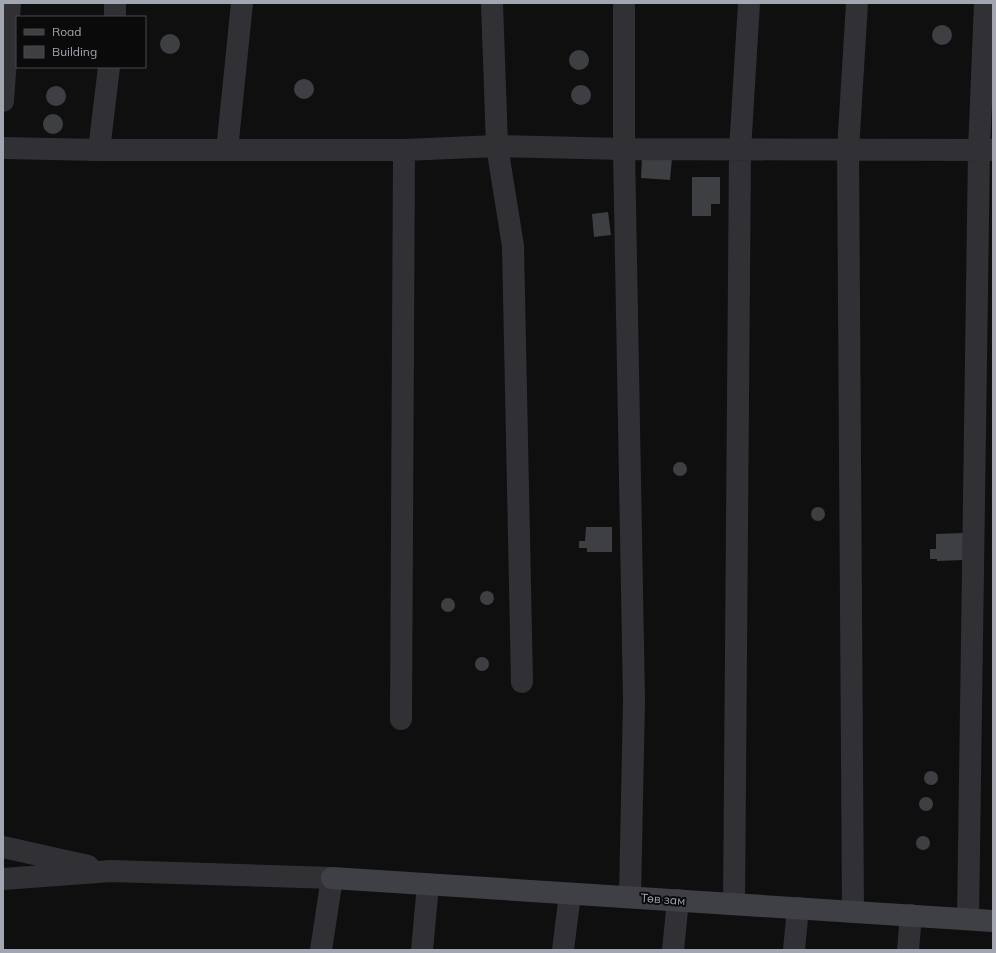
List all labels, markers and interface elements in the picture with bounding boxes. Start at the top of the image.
legend [16,16,146,68]
text: Road [52,24,81,39]
text: Building [52,44,97,59]
street label: Төв зам [640,890,686,908]

